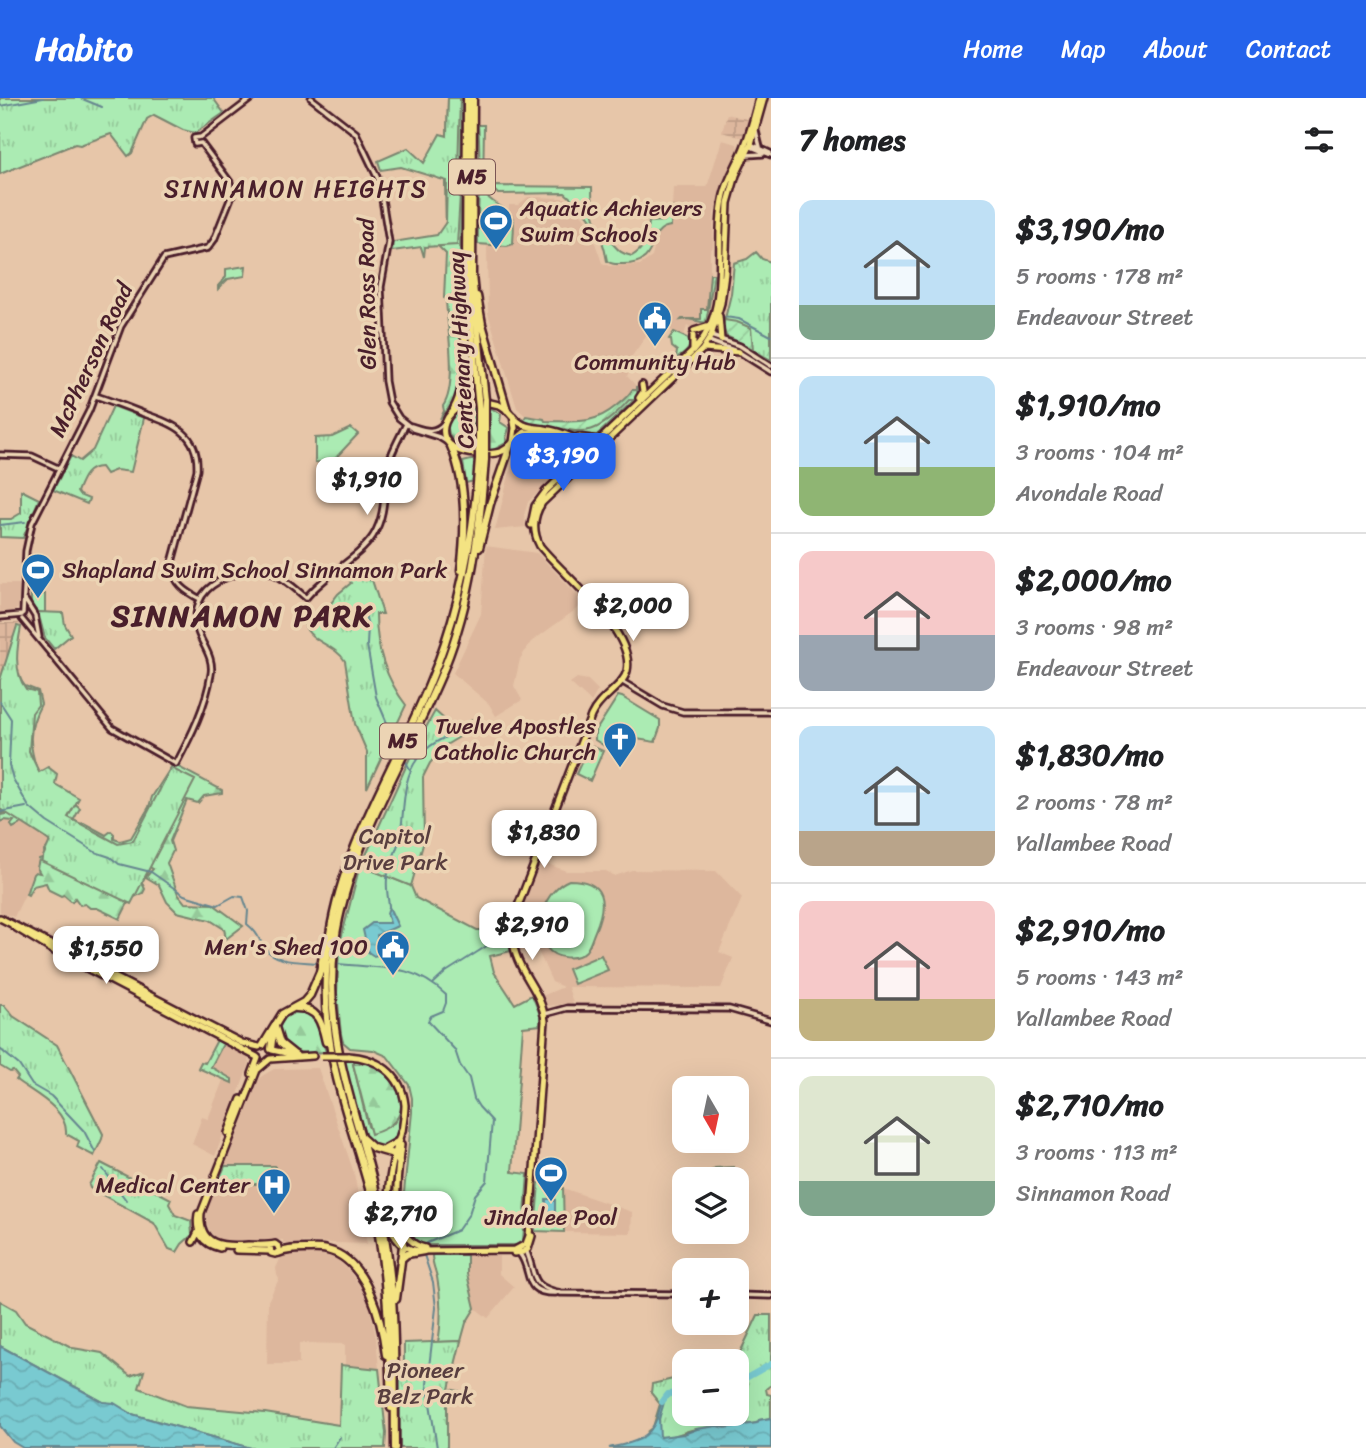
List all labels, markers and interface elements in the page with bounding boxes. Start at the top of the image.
text: Habito [35,20,133,78]
text: Home [963,28,1023,70]
text: Map [1061,28,1105,70]
text: About [1143,28,1208,70]
text: Contact [1246,28,1331,70]
text: 7 homes [799,113,906,167]
icon: filters [1300,121,1338,159]
road number: M5 [449,160,495,194]
district label: SINNAMON HEIGHTS [164,168,428,210]
place label: Aquatic Achievers Swim Schools [519,188,703,255]
sports icon: Aquatic Achievers Swim Schools [477,202,515,251]
text: $3,190/mo [1016,202,1164,256]
street label: Glen Ross Road [345,216,389,370]
icon: home [855,228,939,312]
street label: Centenary Highway [435,250,487,450]
text: 5 rooms · 178 m² [1016,256,1184,297]
street label: McPherson Road [37,274,146,444]
text: Endeavour Street [1016,297,1193,338]
public building icon: Community Hub [636,299,674,348]
place label: Community Hub [574,342,736,383]
text: $1,910/mo [1016,378,1161,432]
icon: home [855,404,939,488]
text: 3 rooms · 104 m² [1016,432,1184,473]
pin: $3,190 [506,434,620,493]
text: $3,190 [527,435,599,476]
pin: $1,910 [310,458,424,517]
text: $1,910 [332,459,402,500]
text: Avondale Road [1016,473,1162,514]
place label: Shapland Swim School Sinnamon Park [62,550,448,591]
sports icon: Shapland Swim School Sinnamon Park [19,551,57,600]
text: $2,000/mo [1016,553,1172,607]
icon: home [855,579,939,663]
pin: $2,000 [576,584,690,643]
text: $2,000 [594,585,672,626]
district label: SINNAMON PARK [110,589,374,643]
text: 3 rooms · 98 m² [1016,607,1173,648]
text: Endeavour Street [1016,648,1193,689]
place label: Twelve Apostles Catholic Church [434,706,596,773]
church icon: Twelve Apostles Catholic Church [601,720,639,769]
road number: M5 [380,724,426,758]
text: $1,830/mo [1016,728,1164,782]
icon: home [855,754,939,838]
text: 2 rooms · 78 m² [1016,782,1173,823]
pin: $1,830 [487,810,601,870]
text: $1,830 [508,812,580,853]
park label: Capitol Drive Park [343,816,448,883]
text: Yallambee Road [1016,823,1171,864]
pin: $2,910 [475,902,589,962]
text: $2,910/mo [1016,903,1165,957]
text: $2,910 [495,904,569,945]
pin: $1,550 [49,926,163,986]
place label: Men's Shed 100 [204,927,368,968]
text: $1,550 [69,928,143,969]
public building icon: Men's Shed 100 [374,928,412,977]
icon: home [855,929,939,1013]
text: 5 rooms · 143 m² [1016,957,1184,998]
text: Yallambee Road [1016,998,1171,1039]
north arrow [672,1076,749,1153]
map controls [672,1076,749,1426]
text: $2,710/mo [1016,1078,1164,1132]
icon: home [855,1104,939,1188]
text: 3 rooms · 113 m² [1016,1132,1178,1173]
sports icon: Jindalee Pool [532,1154,570,1203]
place label: Medical Center [96,1165,252,1206]
hospital icon: Medical Center [255,1166,293,1215]
button: layers [672,1167,749,1244]
text: Sinnamon Road [1016,1173,1170,1214]
pin: $2,710 [344,1192,458,1251]
text: $2,710 [365,1193,437,1234]
place label: Jindalee Pool [484,1197,618,1238]
button: + [672,1258,749,1335]
button: − [672,1349,749,1426]
park label: Pioneer Belz Park [377,1350,474,1417]

